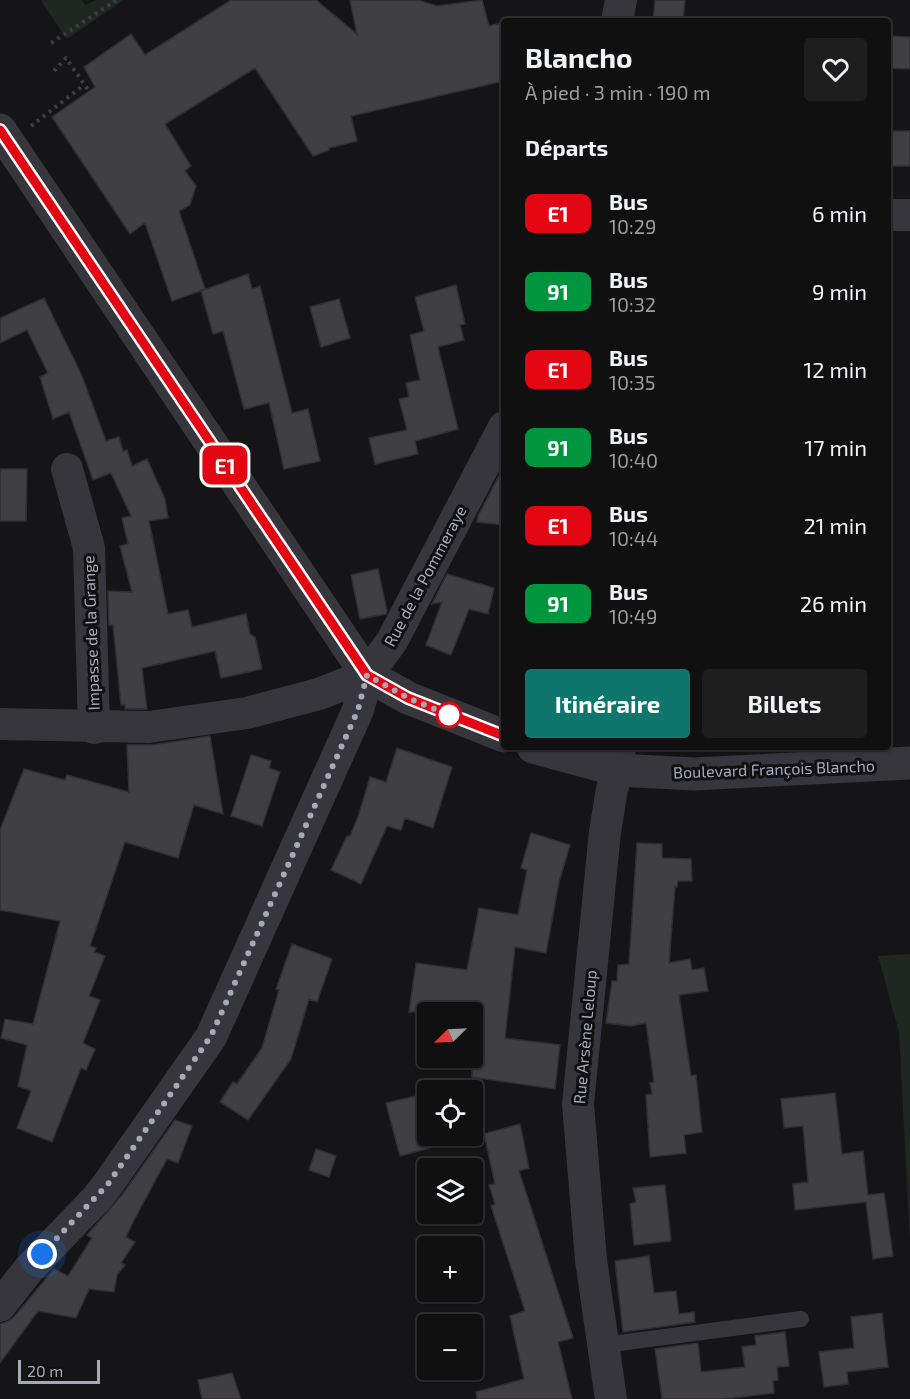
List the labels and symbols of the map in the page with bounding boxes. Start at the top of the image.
line badge: E1 [198,446,252,484]
street label: Rue de la Pommeraye [379,502,470,649]
street label: Impasse de la Grange [78,555,103,711]
unlabelled marker [436,702,462,728]
street label: Boulevard François Blancho [673,755,875,783]
street label: Rue Arsène Leloup [569,969,600,1105]
north arrow [417,1002,483,1068]
your location [27,1239,57,1269]
scale bar [18,1357,100,1384]

